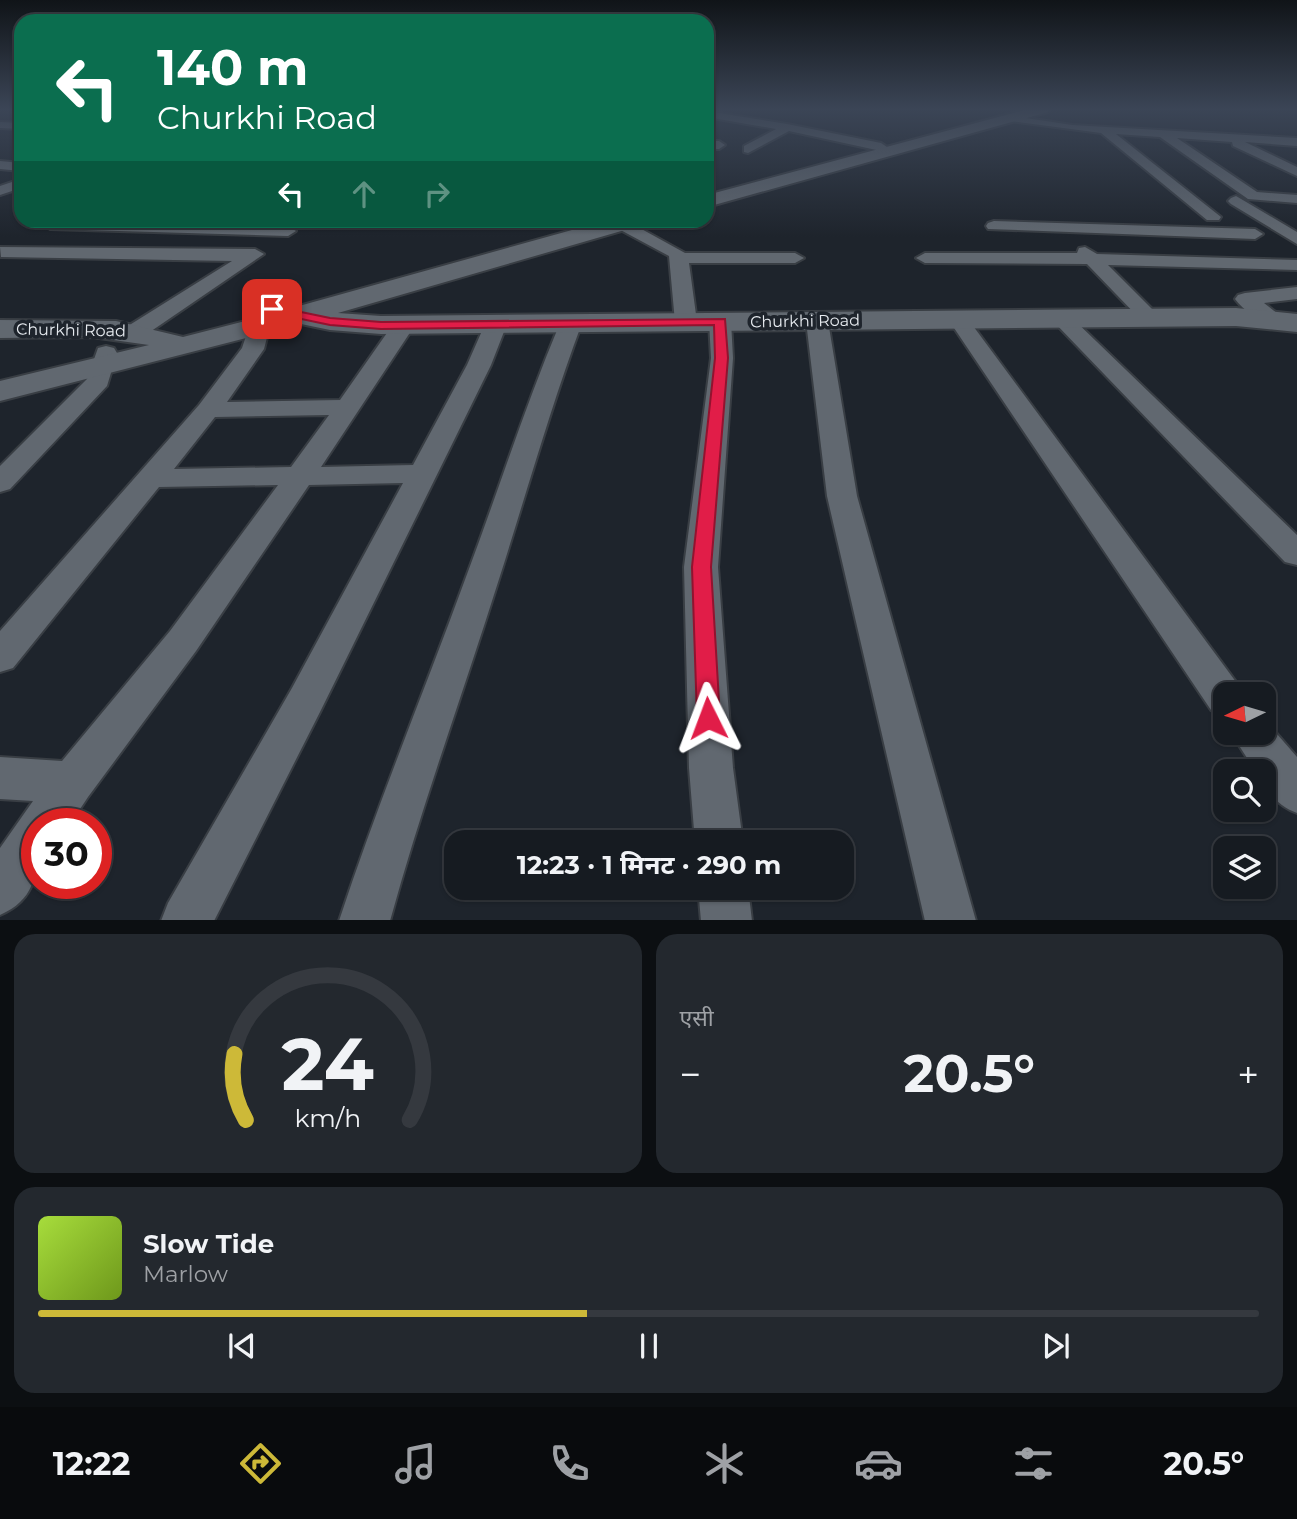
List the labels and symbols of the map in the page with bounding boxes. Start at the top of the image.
pin [242,279,302,339]
street label: Churkhi Road [750,311,860,331]
street label: Churkhi Road [16,320,126,340]
position arrow [671,681,745,755]
north arrow [1213,682,1276,746]
speed limit sign: 30 [21,808,112,899]

